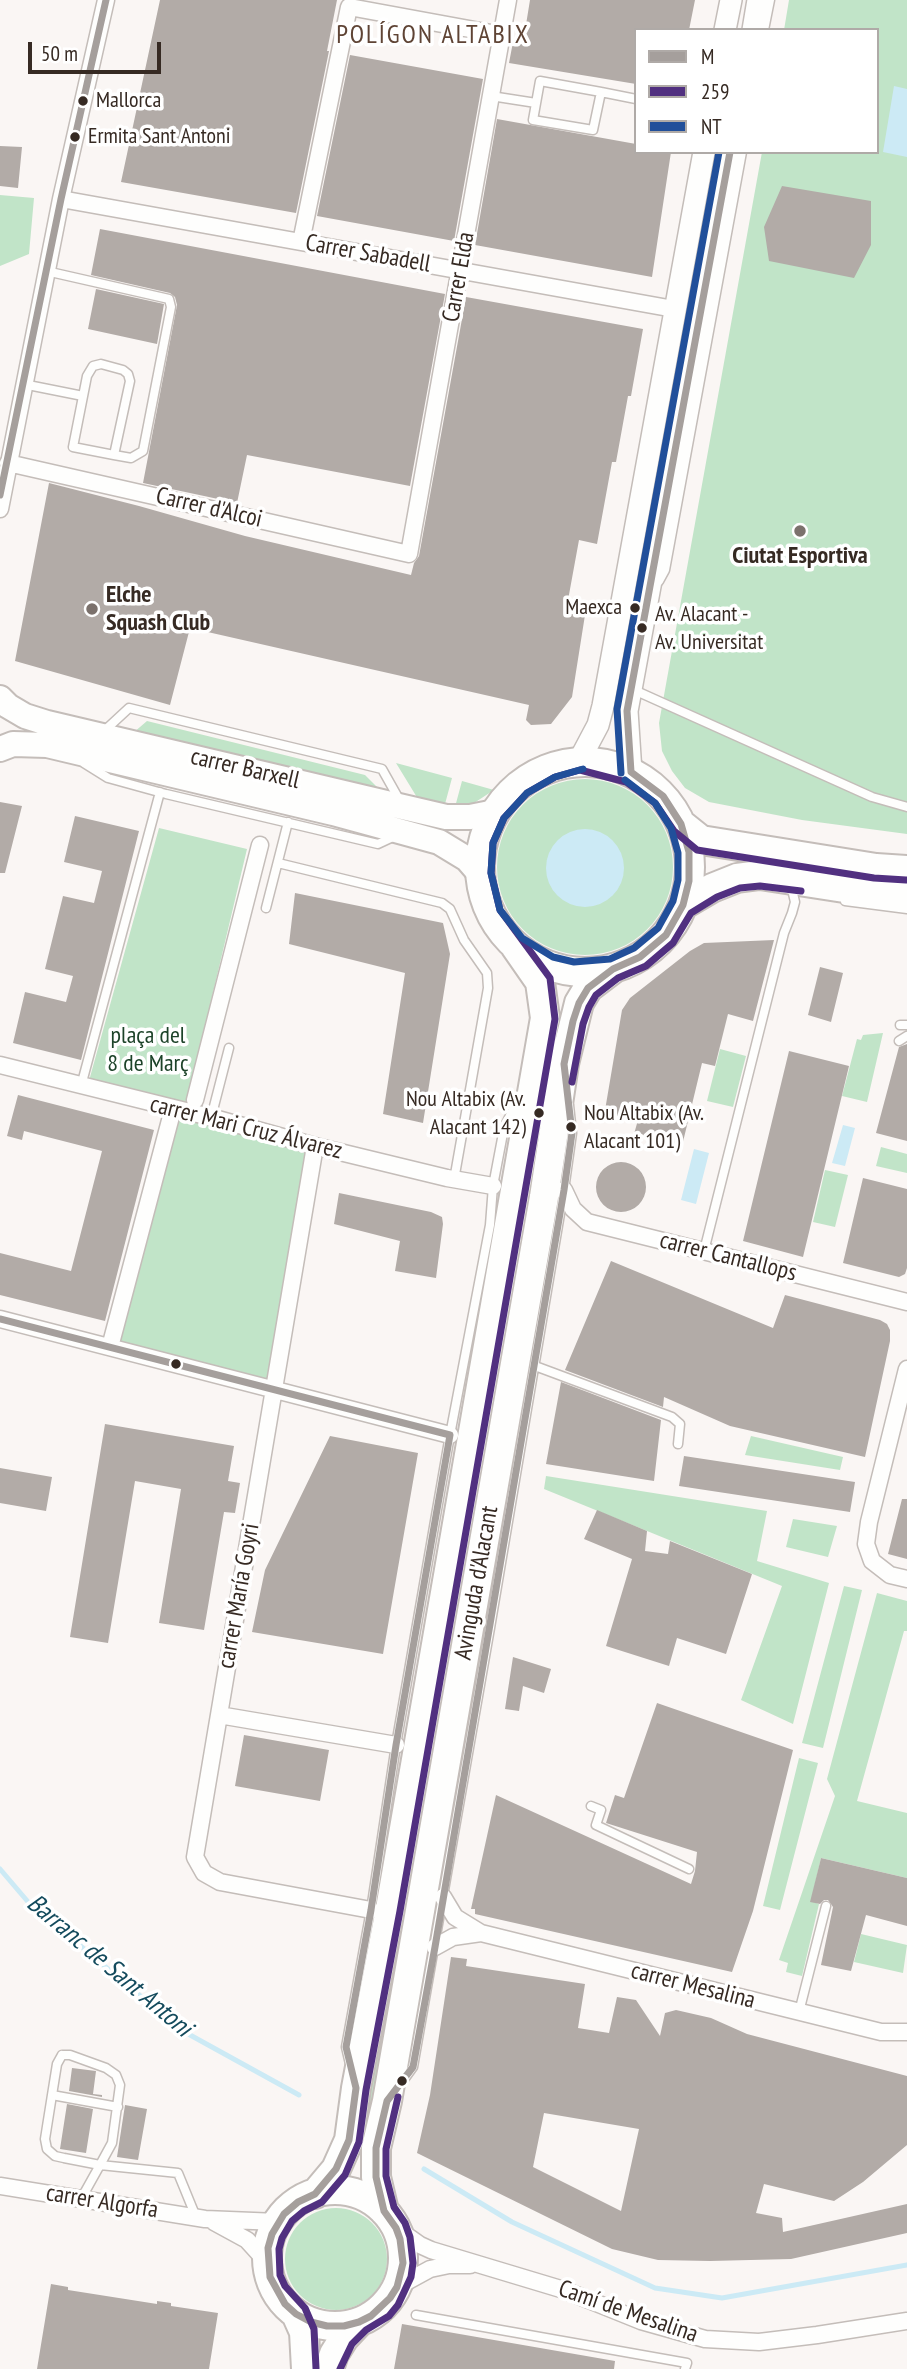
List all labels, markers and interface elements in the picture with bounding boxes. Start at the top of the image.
district label: POLÍGON ALTABIX [338,20,528,52]
scale bar [32,28,164,72]
legend [634,28,879,154]
text: 50 m [41,40,78,67]
text: M [701,43,714,70]
text: 259 [701,78,729,105]
place label: Mallorca [96,88,161,114]
marker: Mallorca [76,94,90,108]
text: NT [701,113,722,140]
place label: Ermita Sant Antoni [88,124,231,150]
marker: Ermita Sant Antoni [68,130,82,144]
street label: Carrer Sabadell [303,229,433,279]
street label: Carrer Elda [437,230,481,324]
street label: Carrer d'Alcoi [153,482,265,534]
marker: Ciutat Esportiva [792,523,808,539]
place label: Ciutat Esportiva [732,542,868,570]
place label: Elche Squash Club [106,581,210,637]
place label: Maexca [565,595,622,621]
marker: Elche Squash Club [84,601,100,617]
marker: Maexca [628,601,642,615]
place label: Av. Alacant - Av. Universitat [655,602,763,654]
marker: Av. Alacant - Av. Universitat [635,621,649,635]
street label: carrer Barxell [188,742,302,796]
park label: plaça del 8 de Març [107,1022,189,1078]
place label: Nou Altabix (Av. Alacant 142) [406,1087,526,1138]
street label: carrer Mari Cruz Álvarez [147,1090,345,1166]
place label: Nou Altabix (Av. Alacant 101) [584,1101,704,1152]
marker: Nou Altabix (Av. Alacant 142) [532,1106,546,1120]
marker: Nou Altabix (Av. Alacant 101) [564,1120,578,1134]
street label: carrer Cantallops [657,1226,799,1288]
unlabelled marker [169,1357,183,1371]
street label: Avinguda d'Alacant [449,1504,505,1662]
street label: carrer María Goyri [212,1521,266,1671]
water label: Barranc de Sant Antoni [20,1888,198,2044]
street label: carrer Mesalina [628,1957,758,2015]
unlabelled marker [395,2074,409,2088]
street label: carrer Algorfa [44,2179,160,2225]
street label: Camí de Mesalina [555,2275,701,2349]

